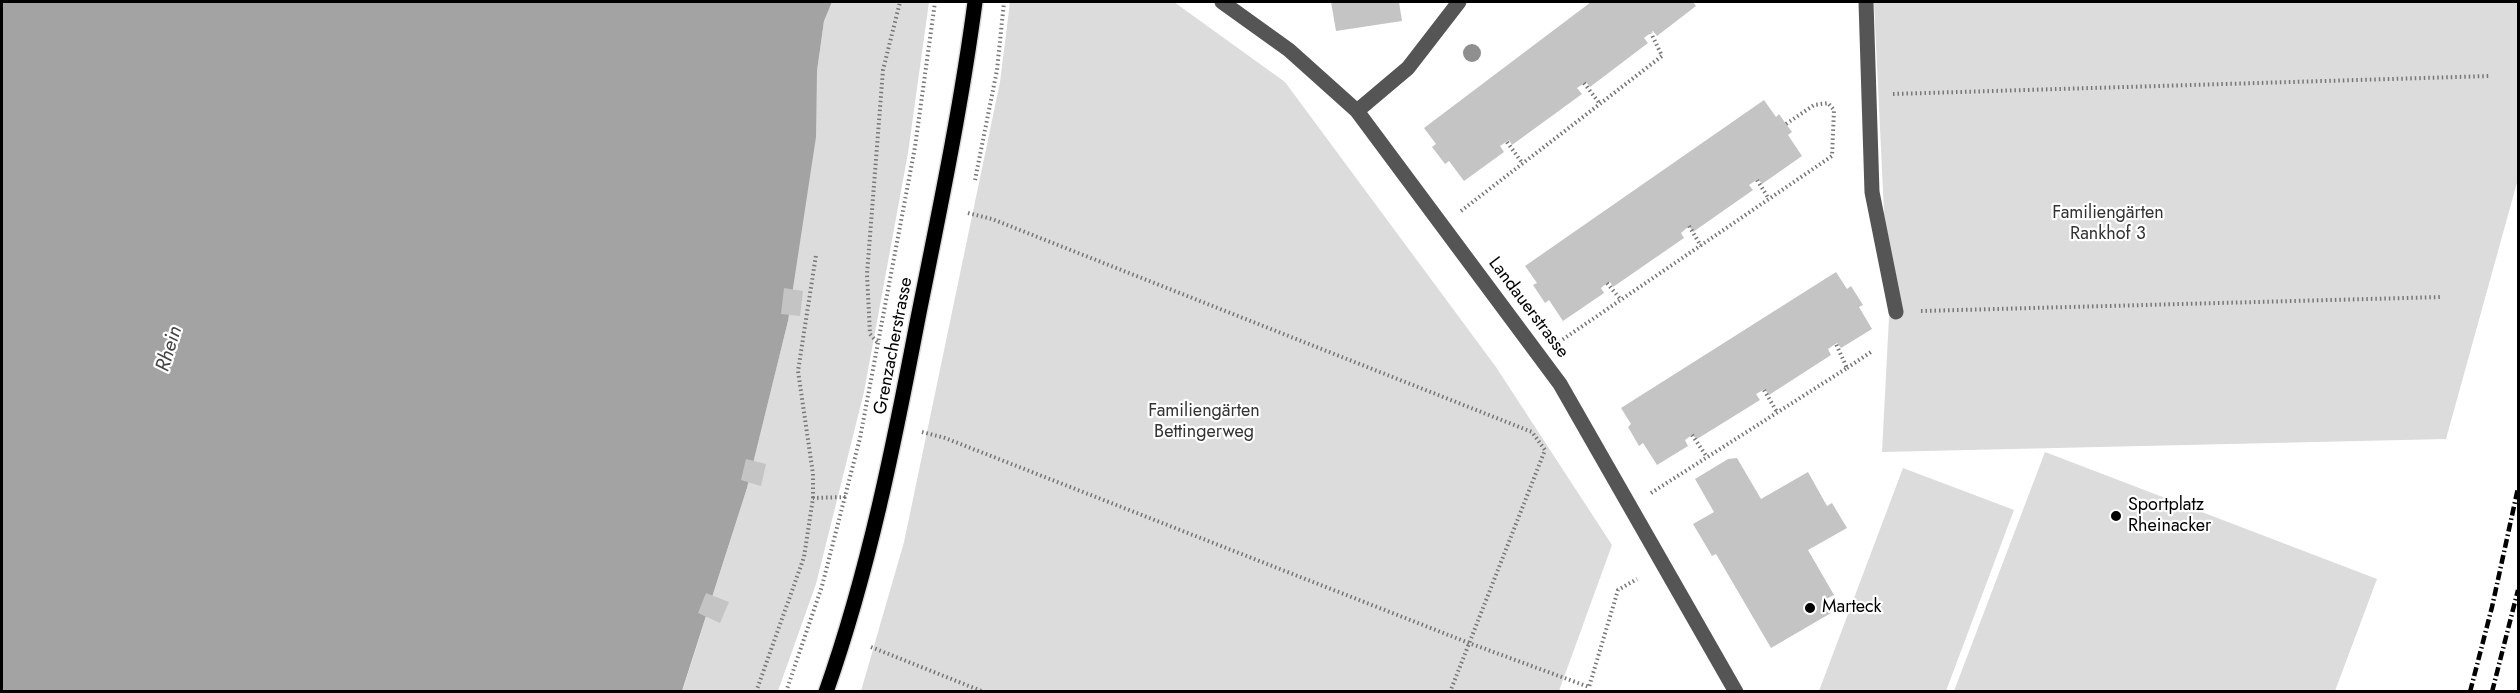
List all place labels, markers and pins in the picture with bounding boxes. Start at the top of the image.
place label: Sportplatz Rheinacker [2128,495,2211,538]
marker: Sportplatz Rheinacker [2109,509,2123,523]
place label: Marteck [1822,597,1882,619]
marker: Marteck [1803,601,1817,615]

